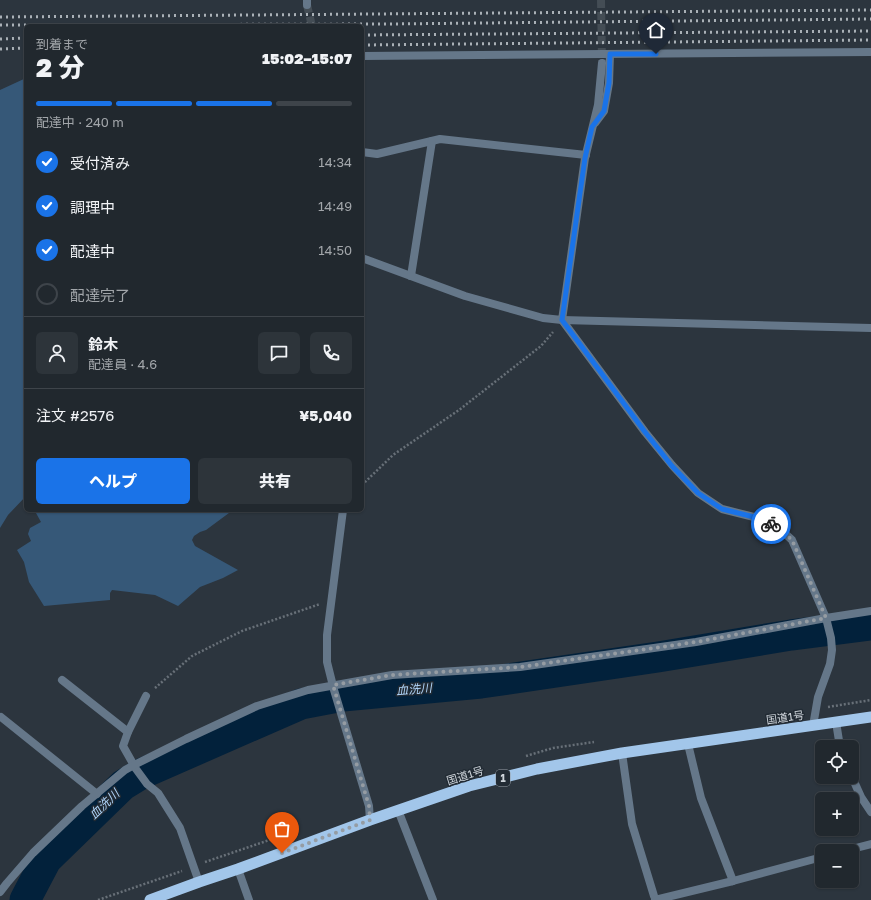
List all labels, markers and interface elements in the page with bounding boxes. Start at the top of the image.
pin [639,13,673,54]
icon: home [645,19,667,41]
text: 到着まで [36,36,88,52]
text: 15:02–15:07 [262,49,352,67]
text: 2 分 [36,52,85,83]
text: 配達中 · 240 m [36,114,124,130]
icon: check [36,151,58,173]
text: 受付済み [70,154,130,172]
text: 14:34 [318,154,352,170]
icon: check [36,195,58,217]
text: 調理中 [70,198,115,216]
text: 14:49 [318,198,352,214]
icon: check [36,239,58,261]
text: 配達中 [70,242,115,260]
text: 14:50 [318,242,352,258]
text: 配達完了 [70,286,130,304]
button: person [36,332,78,374]
button: chat [258,332,300,374]
button: phone [310,332,352,374]
text: 鈴木 [88,335,118,353]
text: 配達員 · 4.6 [88,356,157,372]
text: 注文 #2576 [36,406,114,424]
text: ¥5,040 [299,406,352,424]
button: ヘルプ [36,458,190,504]
button: 共有 [198,458,352,504]
courier [751,504,791,544]
icon: bike [760,513,782,535]
water label: 血洗川 [395,680,435,698]
street label: 国道1号 [765,708,805,726]
map controls [815,740,859,888]
button: locate [815,740,859,784]
street label: 国道1号 [445,763,485,787]
road number: 1 [496,770,510,786]
water label: 血洗川 [86,785,124,822]
button: + [815,792,859,836]
pin [265,812,299,853]
icon: bag [271,818,293,840]
button: − [815,844,859,888]

